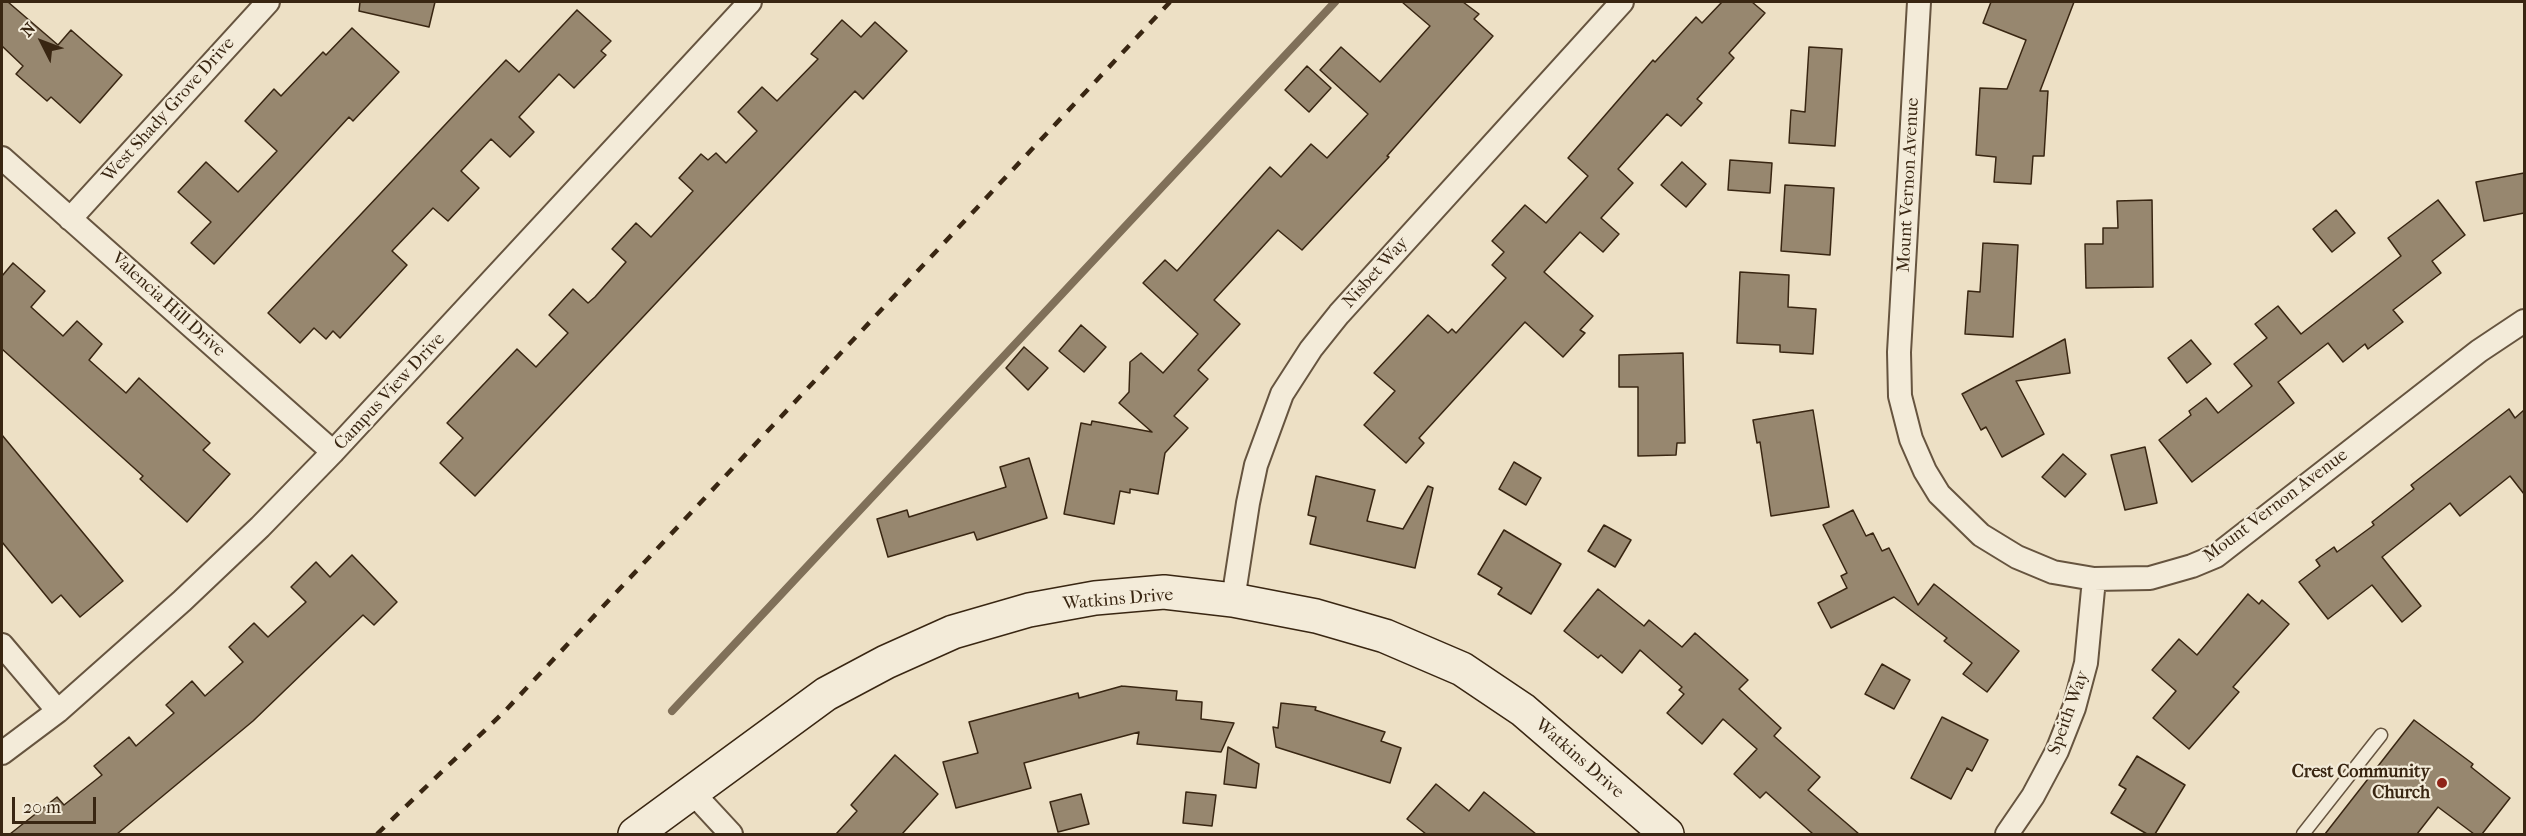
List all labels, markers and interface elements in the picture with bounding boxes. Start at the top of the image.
north arrow [12,12,72,72]
text: N [17,19,39,40]
street label: West Shady Grove Drive [98,33,240,187]
street label: Mount Vernon Avenue [1894,97,1924,273]
street label: Nisbet Way [1339,233,1413,313]
street label: Valencia Hill Drive [107,248,229,362]
street label: Campus View Drive [330,329,450,455]
street label: Mount Vernon Avenue [2200,445,2352,567]
street label: Watkins Drive [1062,584,1174,616]
street label: Speith Way [2044,668,2094,758]
street label: Watkins Drive [1530,715,1628,803]
place label: Crest Community Church [2292,762,2430,804]
marker: Crest Community Church [2435,776,2449,790]
scale bar [15,785,99,823]
text: 20 m [23,797,61,818]

